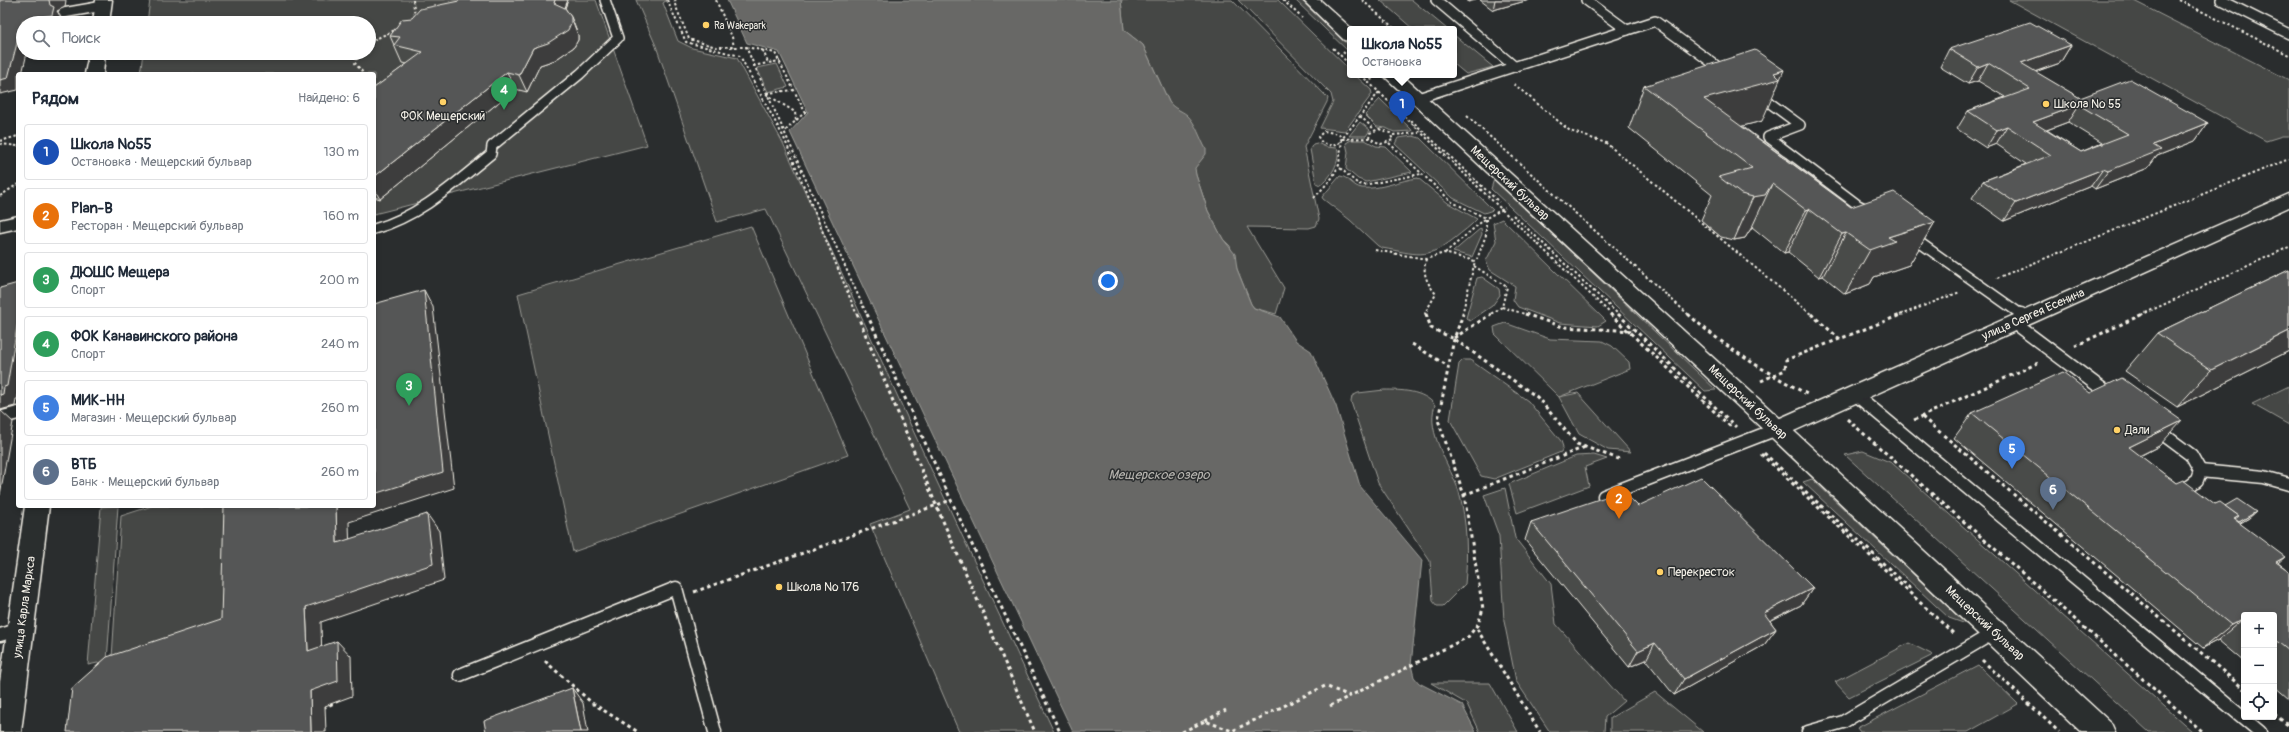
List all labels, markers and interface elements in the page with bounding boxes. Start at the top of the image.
search box [16,16,376,60]
marker: Ra Wakepark [701,20,711,30]
place label: Ra Wakepark [714,20,767,32]
popup [1347,26,1457,78]
icon: search [30,27,52,49]
text: Поиск [62,29,101,48]
text: Школа №55 [1362,35,1442,54]
text: Остановка [1362,54,1421,70]
pin: 4 [491,77,517,110]
text: Рядом [32,88,79,109]
text: Найдено: 6 [298,90,360,106]
pin: 1 [1389,91,1415,124]
marker: ФОК Мещерский [438,97,448,107]
place label: Школа № 55 [2054,97,2121,112]
marker: Школа № 55 [2041,99,2051,109]
place label: ФОК Мещерский [401,109,485,124]
text: Школа №55 [71,135,152,154]
street label: Мещерский бульвар [1467,143,1553,224]
text: 1 [43,144,49,160]
text: 130 m [323,144,359,160]
text: Остановка · Мещерский бульвар [71,154,252,170]
text: Plan-B [71,199,113,218]
text: 2 [42,208,50,224]
text: 160 m [323,208,359,224]
text: Ресторан · Мещерский бульвар [71,218,244,234]
text: ДЮШС Мещера [71,263,169,282]
your location [1098,271,1118,291]
text: 3 [42,272,50,288]
text: 200 m [320,272,359,288]
text: Спорт [71,282,105,298]
street label: улица Сергея Есенина [1979,285,2087,344]
text: ФОК Канавинского района [71,327,238,346]
text: 4 [42,336,50,352]
text: 240 m [321,336,359,352]
text: Спорт [71,346,105,362]
street label: Мещерский бульвар [1705,362,1791,443]
pin: 3 [396,373,422,406]
text: МИК-НН [71,391,125,410]
text: 5 [42,400,50,416]
text: 260 m [321,400,359,416]
text: Магазин · Мещерский бульвар [71,410,237,426]
place label: Дали [2124,423,2150,438]
marker: Дали [2112,425,2122,435]
pin: 5 [1999,436,2025,469]
text: ВТБ [71,455,97,474]
text: 6 [42,464,50,480]
text: 260 m [321,464,359,480]
water label: Мещерское озеро [1108,467,1211,483]
text: Банк · Мещерский бульвар [71,474,219,490]
pin: 6 [2040,477,2066,510]
pin: 2 [1606,486,1632,519]
street label: улица Карла Маркса [10,555,39,660]
place label: Перекресток [1668,565,1735,580]
marker: Перекресток [1655,567,1665,577]
place label: Школа № 176 [787,580,859,595]
marker: Школа № 176 [774,582,784,592]
street label: Мещерский бульвар [1942,583,2028,664]
map controls [2241,612,2277,720]
button: + [2241,612,2277,648]
button: − [2241,648,2277,684]
button: locate [2241,684,2277,720]

